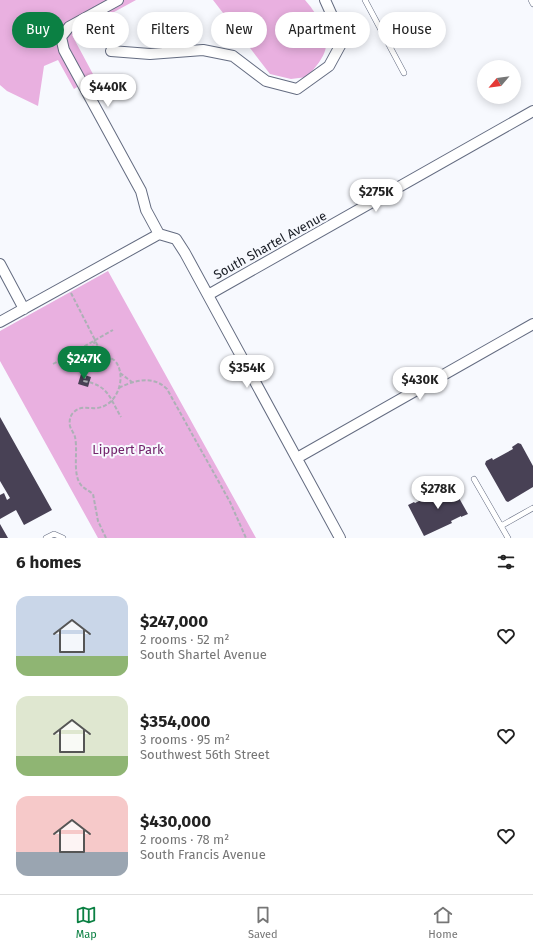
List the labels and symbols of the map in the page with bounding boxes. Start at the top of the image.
north arrow [477,60,521,104]
pin: $440K [80,74,136,108]
pin: $275K [348,179,404,213]
street label: South Shartel Avenue [211,208,329,282]
pin: $247K [56,346,112,380]
pin: $354K [219,355,275,389]
pin: $430K [392,367,448,401]
park label: Lippert Park [92,442,164,457]
pin: $278K [410,476,466,510]

